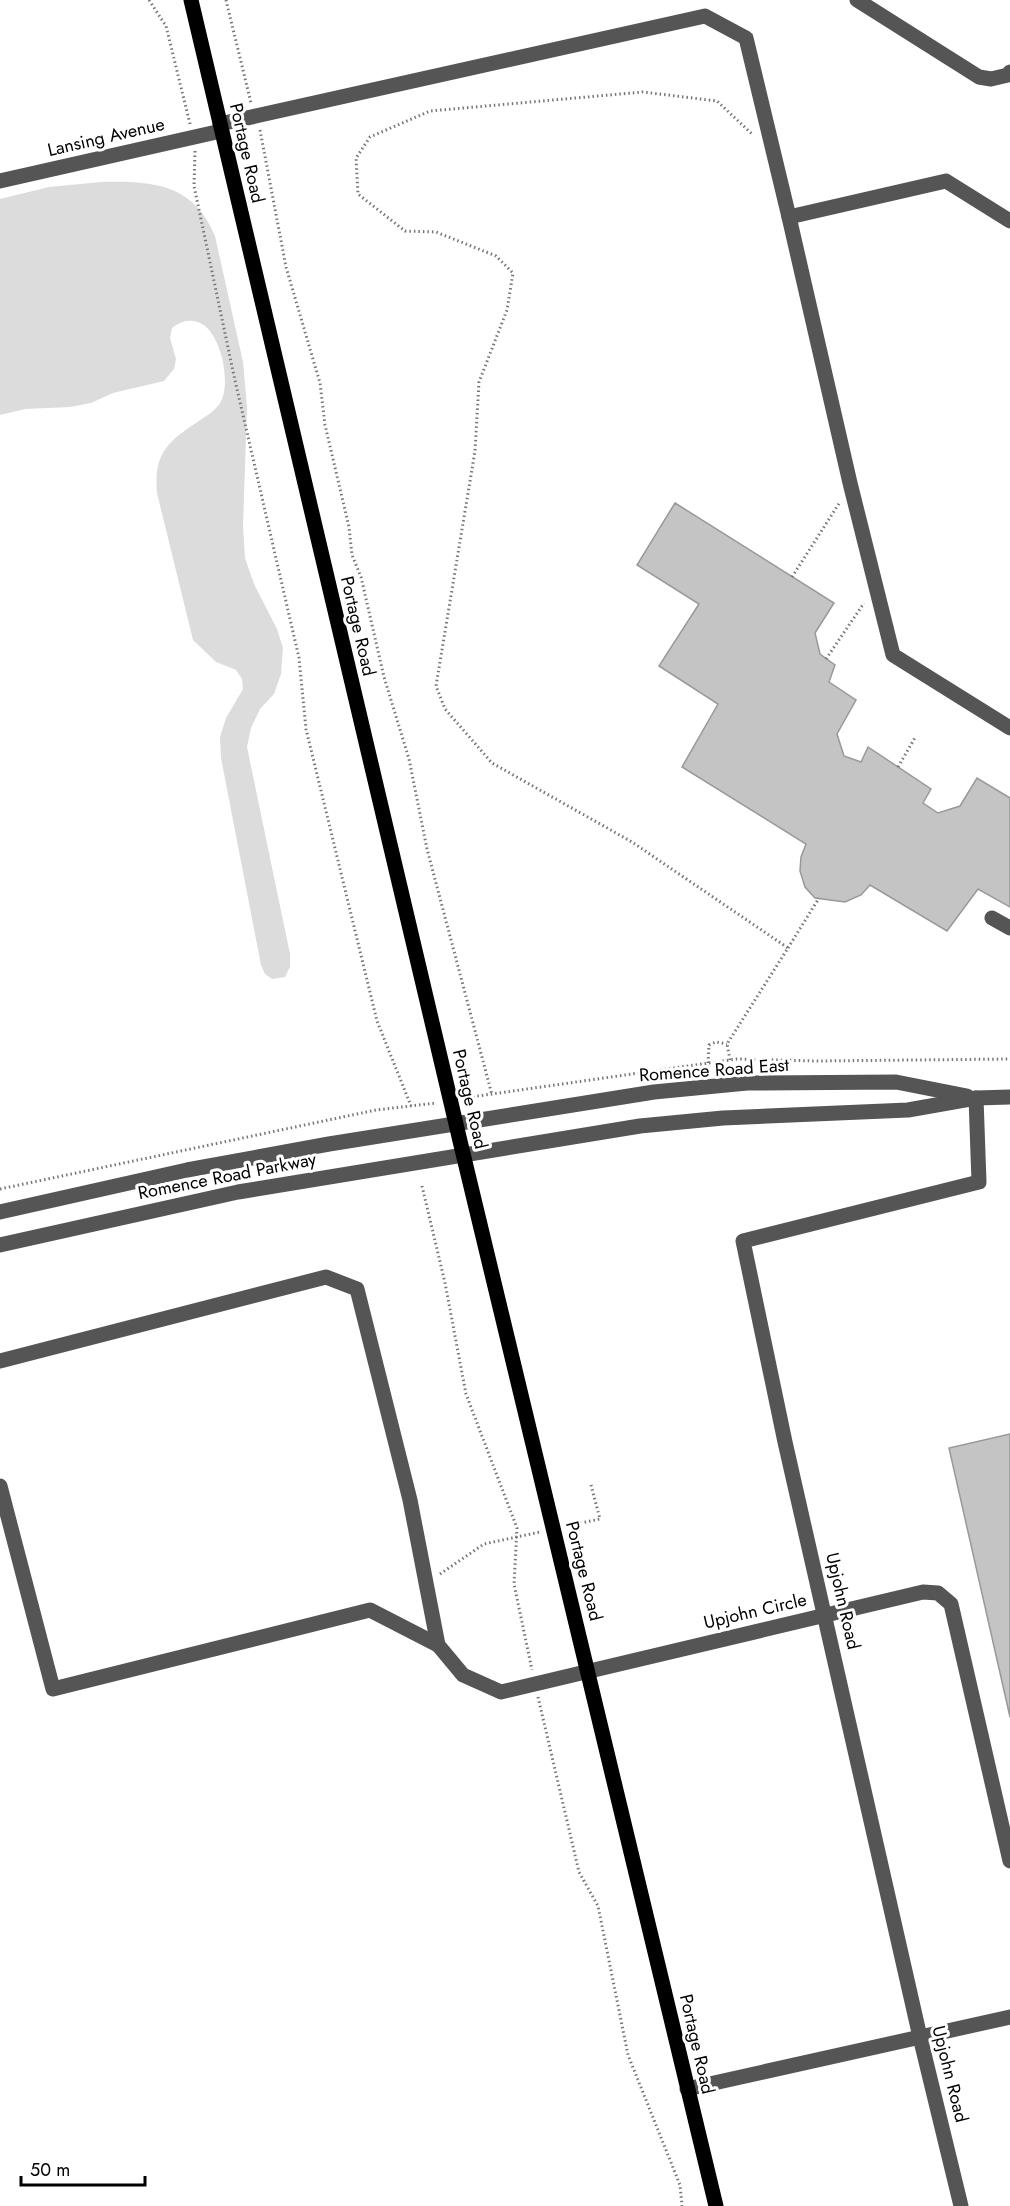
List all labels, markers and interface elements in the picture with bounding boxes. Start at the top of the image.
street label: Portage Road [223,100,271,206]
street label: Lansing Avenue [45,111,167,163]
street label: Portage Road [334,573,382,679]
street label: Portage Road [446,1046,494,1152]
street label: Romence Road East [638,1052,791,1088]
street label: Romence Road Parkway [136,1146,319,1206]
street label: Portage Road [559,1518,609,1624]
street label: Upjohn Road [819,1550,867,1652]
street label: Upjohn Circle [701,1587,809,1635]
street label: Portage Road [673,1991,721,2097]
street label: Upjohn Road [925,2023,975,2125]
scale bar [21,2149,146,2187]
text: 50 m [30,2157,70,2183]

